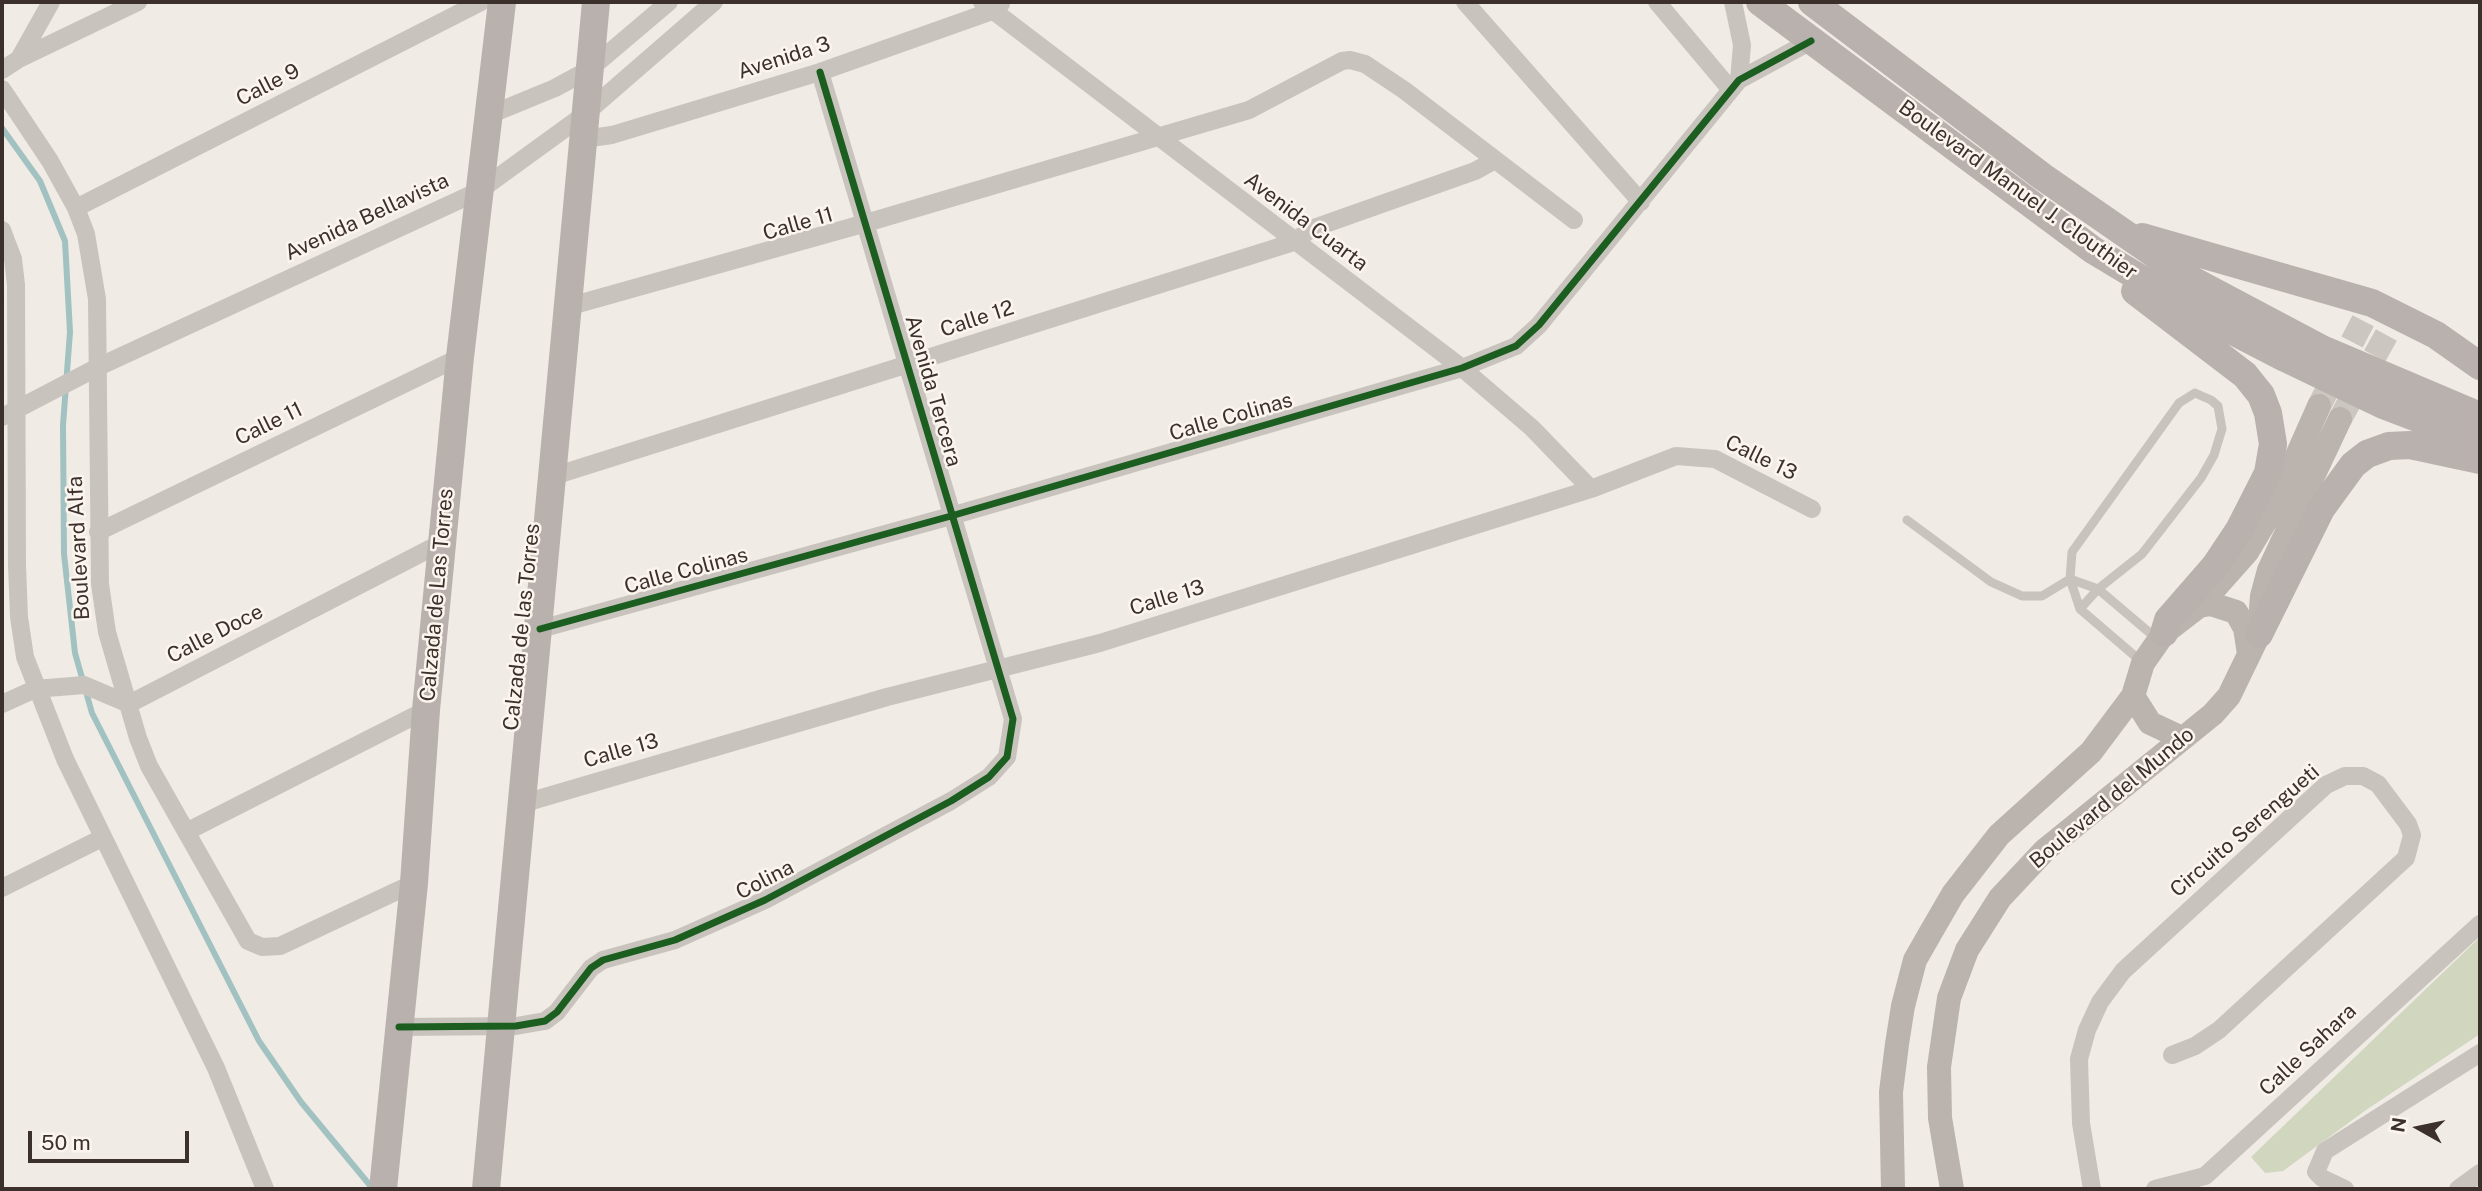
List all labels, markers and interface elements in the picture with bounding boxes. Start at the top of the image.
street label: Avenida 3 [735,31,833,85]
street label: Calle 9 [232,58,304,112]
street label: Boulevard Manuel J. Clouthier [1894,95,2142,285]
street label: Avenida Cuarta [1239,167,1373,277]
street label: Avenida Bellavista [281,168,453,266]
street label: Calle 11 [760,202,836,246]
street label: Calle 12 [937,295,1017,343]
street label: Avenida Tercera [899,312,967,470]
street label: Calle Colinas [1167,387,1295,447]
street label: Calle 11 [231,397,307,451]
street label: Calle 13 [1721,430,1801,486]
street label: Boulevard Alfa [63,475,95,621]
street label: Calzada de Las Torres [415,487,459,703]
street label: Calzada de las Torres [499,522,545,732]
street label: Calle Colinas [621,542,751,600]
street label: Calle 13 [1127,575,1207,621]
street label: Calle Doce [163,599,267,669]
street label: Boulevard del Mundo [2025,722,2199,874]
street label: Calle 13 [581,728,661,774]
street label: Circuito Serengueti [2165,759,2325,903]
street label: Colina [732,855,798,905]
street label: Calle Sahara [2254,999,2362,1101]
north arrow [2384,1093,2454,1163]
text: N [2386,1116,2410,1134]
scale bar [32,1118,192,1162]
text: 50 m [41,1130,91,1155]

